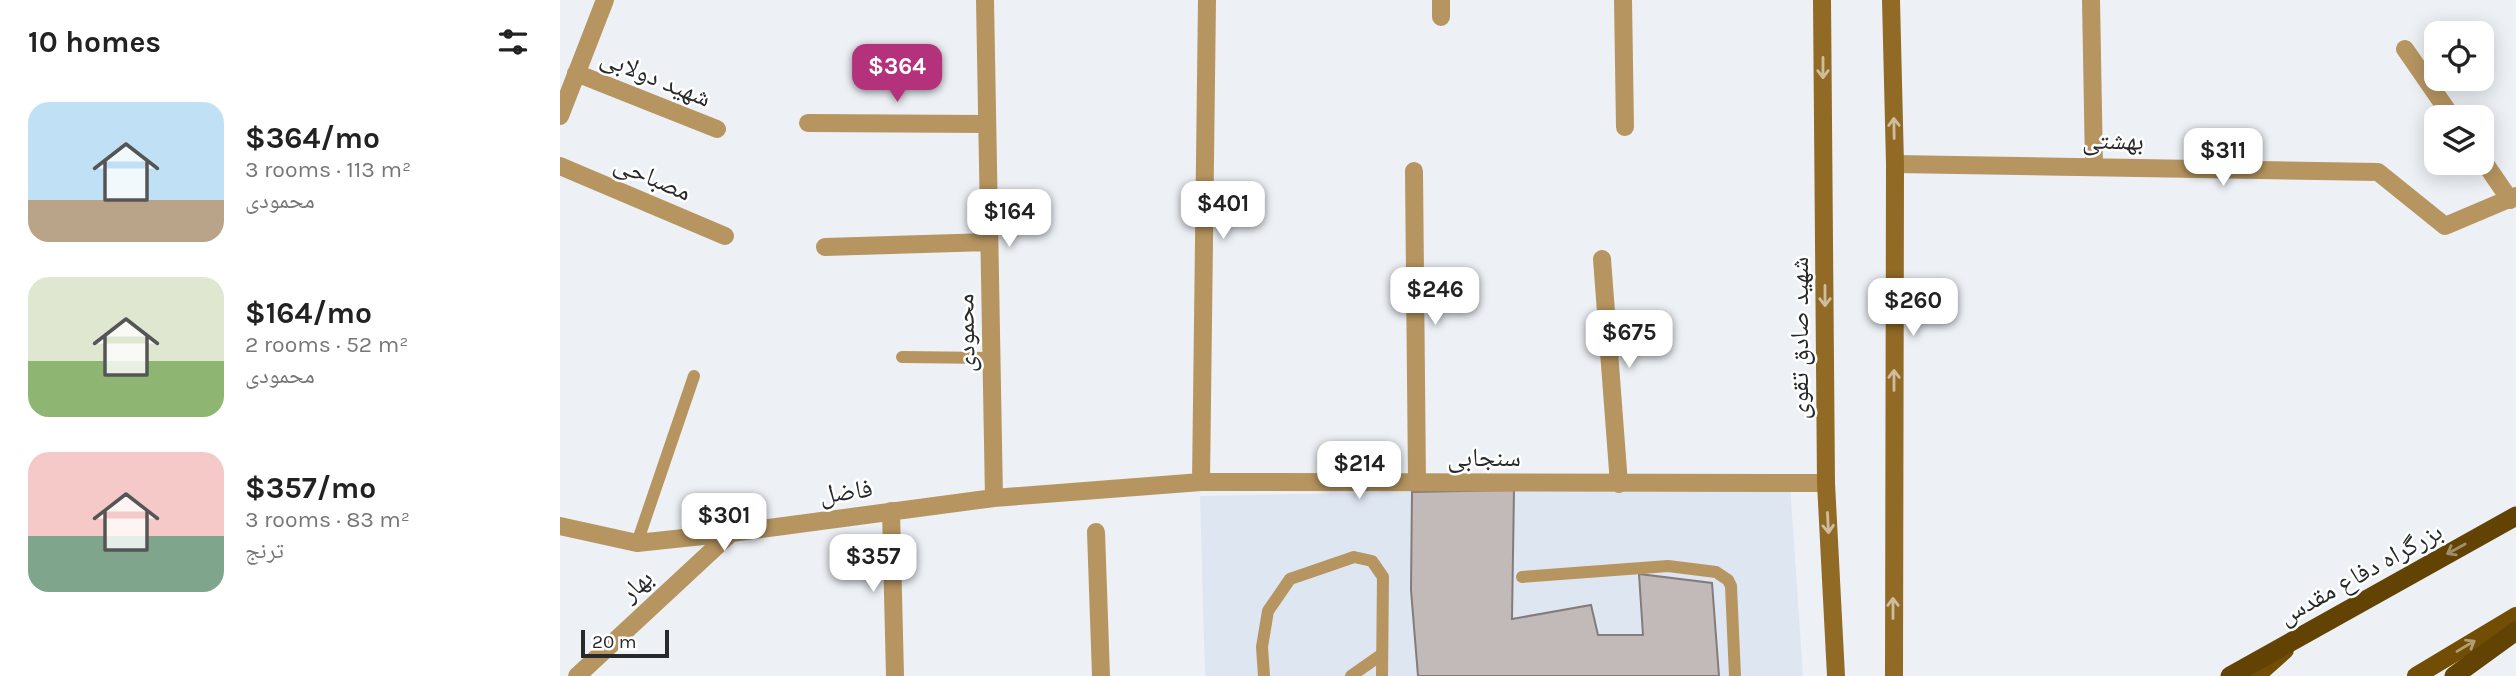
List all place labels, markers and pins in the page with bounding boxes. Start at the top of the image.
pin: $364 [856,44,938,104]
pin: $311 [2182,128,2264,188]
pin: $401 [1182,182,1264,241]
pin: $164 [968,190,1050,249]
pin: $246 [1394,268,1476,327]
pin: $260 [1872,278,1954,338]
pin: $675 [1588,310,1670,370]
pin: $214 [1318,442,1400,501]
pin: $301 [683,494,765,553]
pin: $357 [832,534,914,594]

